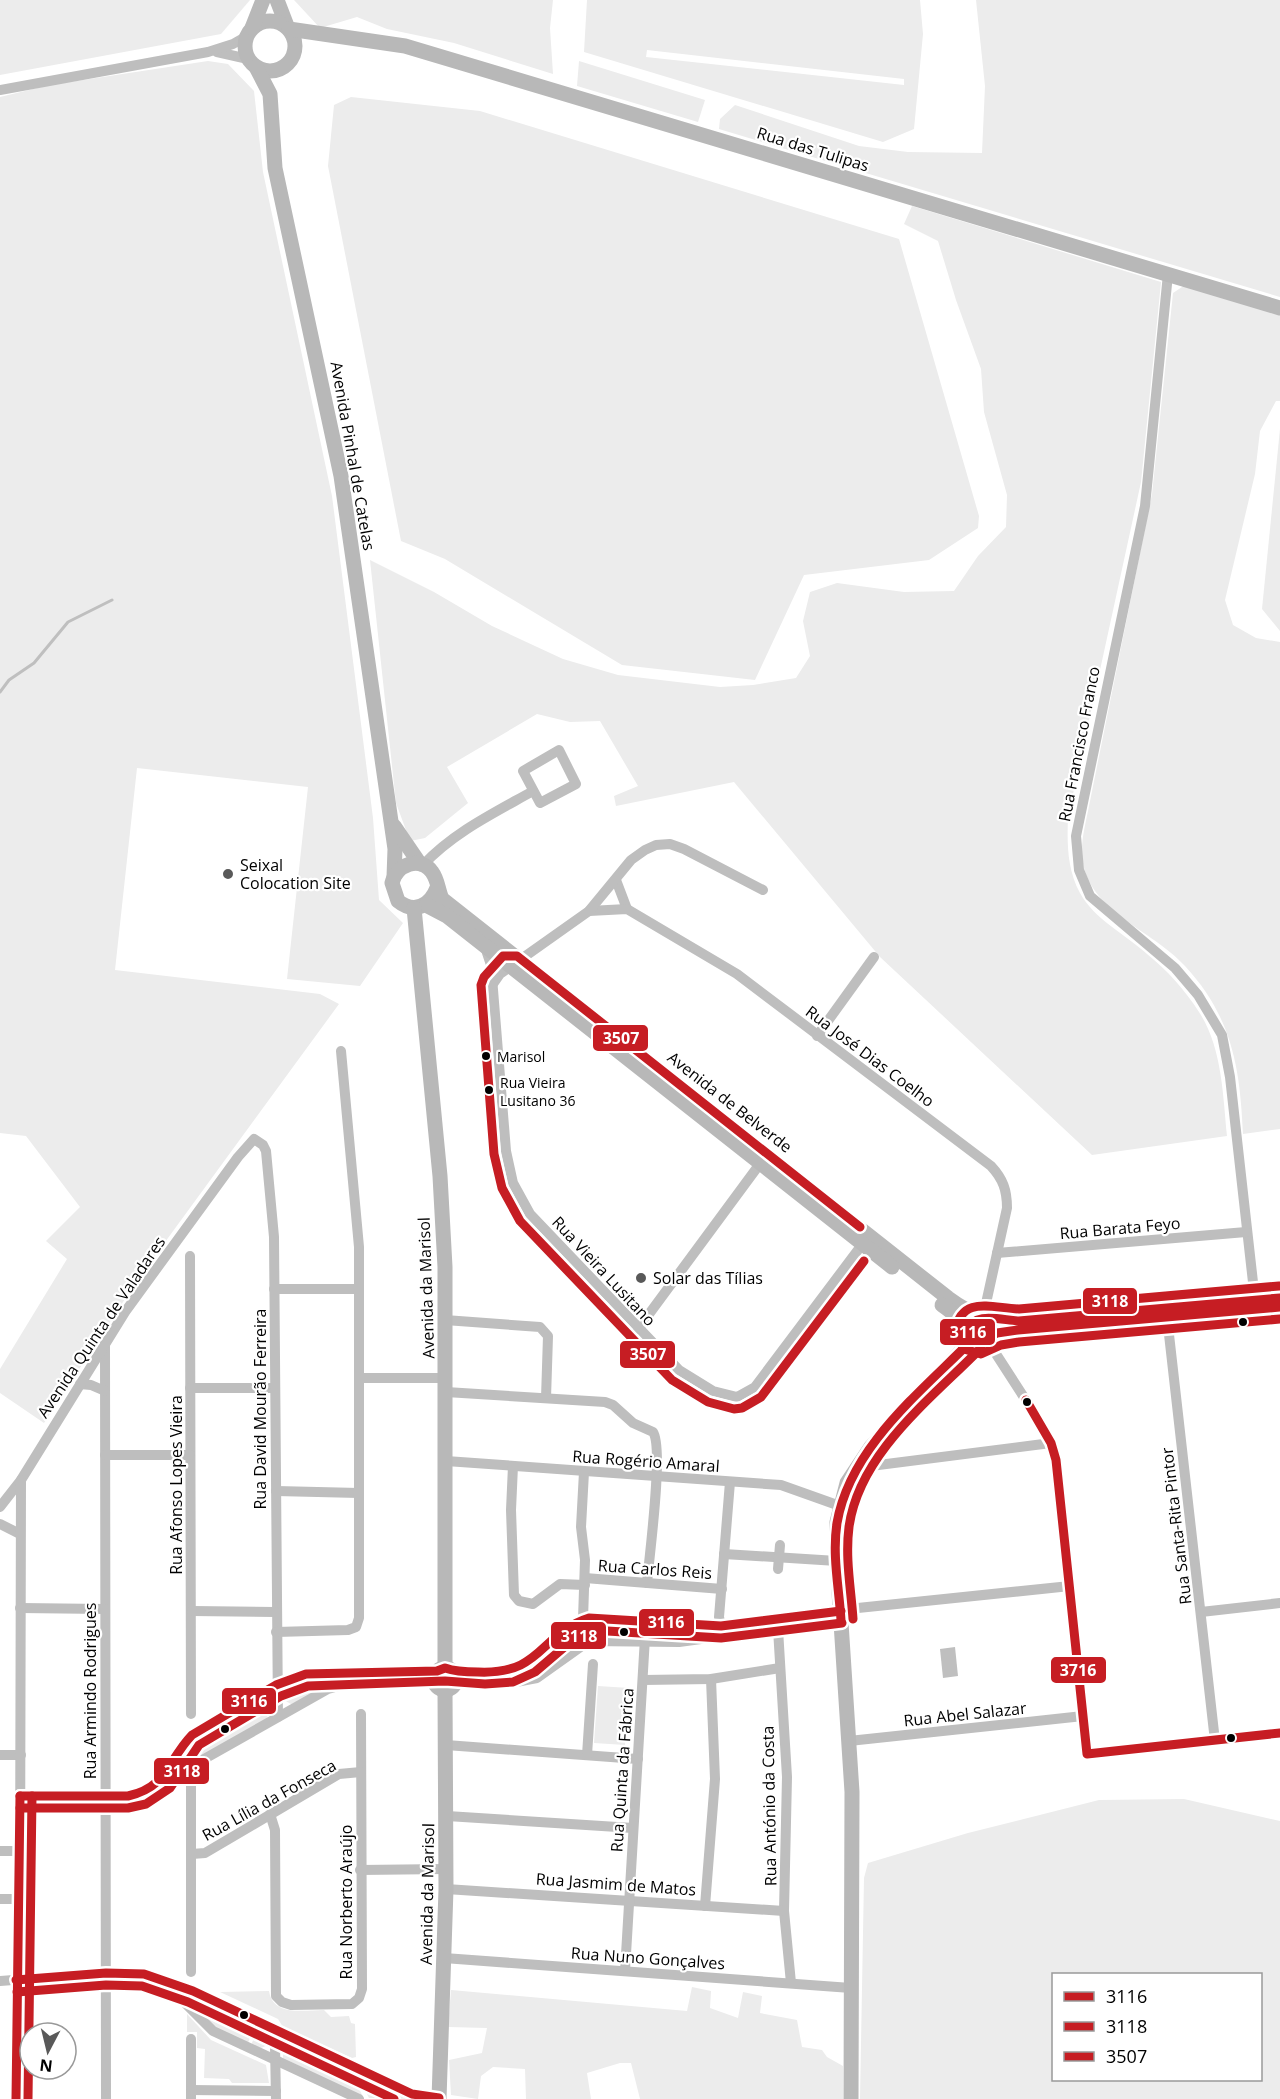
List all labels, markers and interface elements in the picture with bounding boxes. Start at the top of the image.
street label: Rua das Tulipas [754,121,872,177]
street label: Avenida Pinhal de Catelas [326,360,380,552]
street label: Rua Francisco Franco [1053,664,1105,824]
place label: Seixal Colocation Site [240,854,351,894]
marker: Seixal Colocation Site [221,867,235,881]
street label: Rua José Dias Coelho [801,1000,939,1112]
line badge: 3507 [592,1024,649,1052]
text: 3507 [603,1027,639,1049]
street label: Avenida de Belverde [663,1046,797,1158]
place label: Marisol [497,1047,545,1066]
marker: Marisol [480,1050,492,1062]
place label: Rua Vieira Lusitano 36 [500,1073,576,1110]
marker: Rua Vieira Lusitano 36 [483,1084,495,1096]
street label: Rua Vieira Lusitano [547,1211,661,1331]
street label: Rua Barata Feyo [1059,1212,1181,1244]
street label: Avenida da Marisol [413,1217,439,1359]
street label: Avenida Quinta de Valadares [32,1232,170,1422]
place label: Solar das Tílias [653,1267,763,1289]
marker: Solar das Tílias [634,1271,648,1285]
line badge: 3118 [1082,1287,1138,1315]
text: 3118 [1092,1290,1128,1312]
street label: Rua David Mourão Ferreira [249,1308,271,1510]
unlabelled marker [1237,1316,1249,1328]
line badge: 3116 [939,1318,996,1346]
text: 3116 [950,1321,986,1343]
line badge: 3507 [619,1340,676,1369]
text: 3507 [630,1343,666,1365]
street label: Rua Afonso Lopes Vieira [165,1395,187,1575]
unlabelled marker [1021,1396,1033,1408]
street label: Rua Rogério Amaral [572,1445,720,1477]
street label: Rua Santa-Rita Pintor [1155,1446,1197,1606]
street label: Rua Carlos Reis [597,1554,713,1584]
street label: Rua Armindo Rodrigues [79,1603,101,1779]
line badge: 3116 [638,1608,695,1637]
text: 3116 [648,1611,684,1633]
line badge: 3118 [550,1621,607,1650]
text: 3118 [561,1625,597,1647]
unlabelled marker [618,1626,630,1638]
line badge: 3716 [1050,1656,1107,1684]
text: 3716 [1060,1659,1096,1681]
line badge: 3116 [221,1687,277,1715]
street label: Rua Quinta da Fábrica [605,1687,639,1853]
text: 3116 [231,1690,267,1712]
street label: Rua Abel Salazar [903,1697,1028,1731]
unlabelled marker [219,1723,231,1735]
street label: Rua António da Costa [757,1726,781,1886]
unlabelled marker [1225,1732,1237,1744]
street label: Rua Lília da Fonseca [198,1754,340,1846]
line badge: 3118 [153,1757,210,1785]
text: 3118 [164,1760,200,1782]
street label: Avenida da Marisol [415,1823,439,1965]
street label: Rua Norberto Araújo [335,1825,357,1979]
street label: Rua Jasmim de Matos [535,1867,697,1901]
street label: Rua Nuno Gonçalves [570,1942,726,1974]
legend [1052,1973,1262,2081]
text: 3116 [1106,1984,1147,2008]
unlabelled marker [238,2009,250,2021]
text: 3118 [1106,2014,1147,2038]
north arrow [18,2021,78,2081]
text: 3507 [1106,2044,1147,2068]
text: N [38,2054,54,2078]

